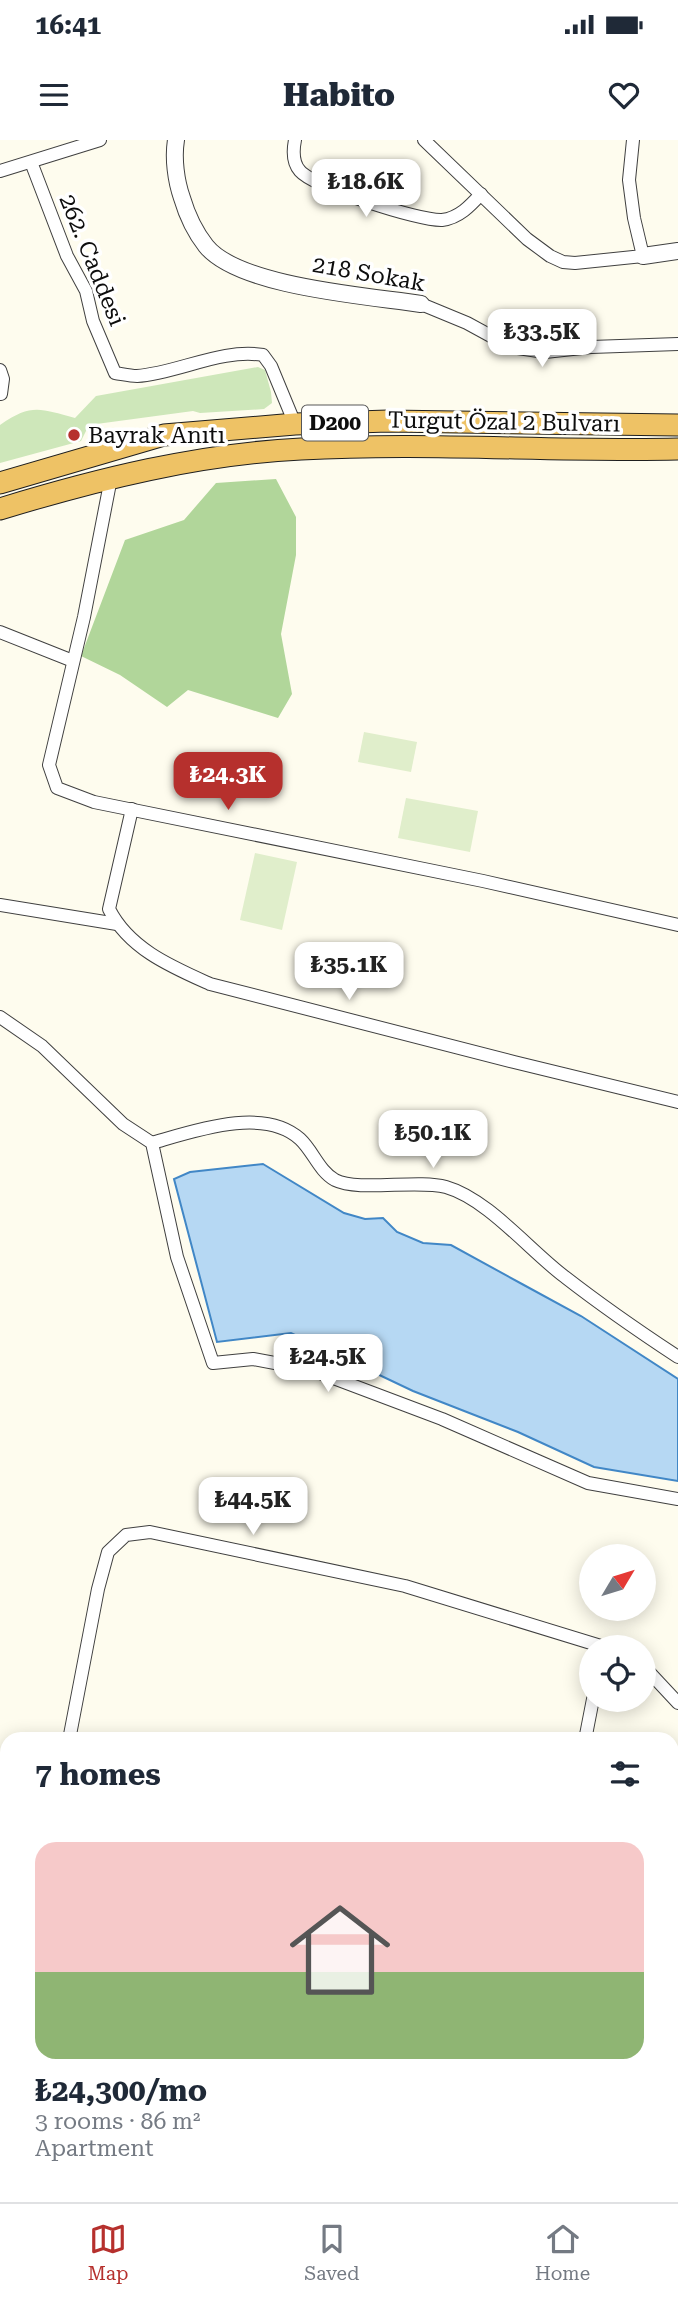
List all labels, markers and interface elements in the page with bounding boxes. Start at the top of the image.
text: 16:41 [35,10,101,40]
icon: menu [35,76,73,114]
text: Habito [283,76,395,114]
icon: heart [605,76,643,114]
pin: ₺18.6K [309,160,423,219]
text: ₺18.6K [328,168,404,195]
street label: 262. Caddesi [53,190,131,330]
street label: 218 Sokak [310,251,428,297]
pin: ₺33.5K [485,310,599,369]
text: ₺33.5K [504,318,580,345]
road number: D200 [302,406,368,440]
street label: Turgut Özal 2 Bulvarı [388,406,620,438]
place label: Bayrak Anıtı [88,422,225,449]
marker: Bayrak Anıtı [66,427,82,443]
pin: ₺24.3K [171,752,285,812]
text: ₺24.3K [190,761,266,788]
pin: ₺35.1K [292,942,406,1002]
text: ₺35.1K [311,951,387,978]
pin: ₺50.1K [376,1110,490,1170]
text: ₺50.1K [395,1119,471,1146]
pin: ₺24.5K [271,1334,385,1394]
text: ₺24.5K [290,1343,366,1370]
pin: ₺44.5K [196,1478,310,1537]
text: ₺44.5K [215,1486,291,1513]
north arrow [579,1544,656,1620]
map controls [579,1544,656,1712]
button: locate [579,1635,656,1712]
icon: filters [606,1755,644,1793]
text: 7 homes [35,1757,161,1792]
icon: home [277,1887,403,2013]
text: ₺24,300/mo [35,2073,207,2108]
text: 3 rooms · 86 m² [35,2108,201,2135]
text: Apartment [35,2135,154,2162]
tab: Map [88,2220,129,2285]
tab: Saved [304,2220,359,2285]
tab: Home [535,2220,590,2285]

